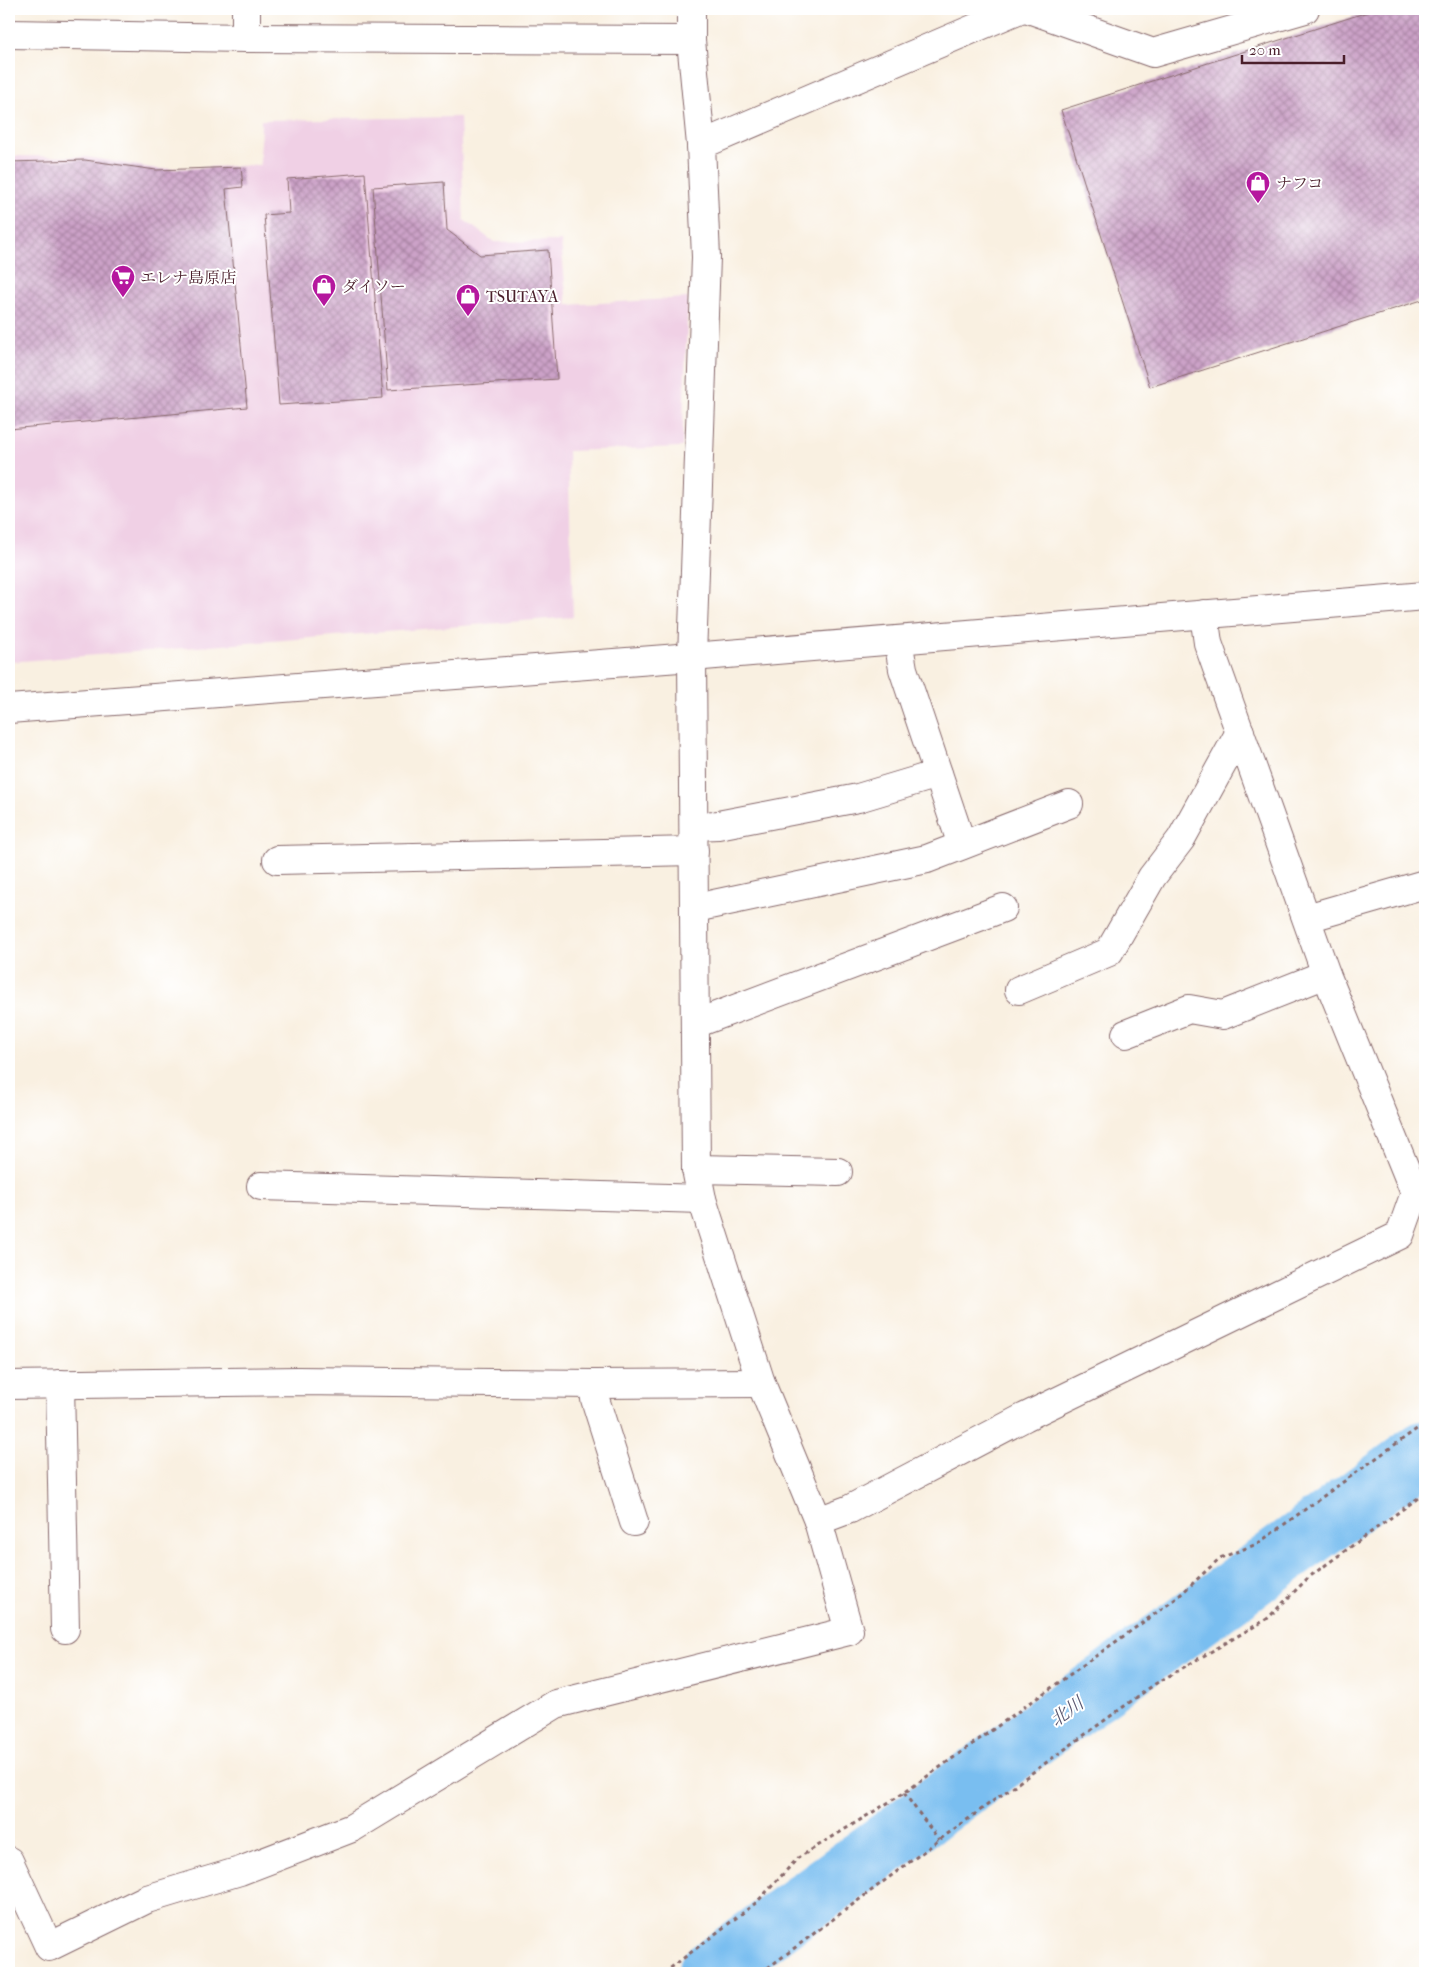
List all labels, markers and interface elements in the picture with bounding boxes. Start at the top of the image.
scale bar [1242,32,1344,64]
text: 20 m [1249,41,1281,59]
shop icon: ナフコ [1245,170,1271,204]
place label: ナフコ [1276,174,1323,193]
supermarket icon: エレナ島原店 [110,264,136,298]
place label: エレナ島原店 [140,268,236,287]
shop icon: ダイソー [311,273,337,307]
place label: ダイソー [342,277,406,296]
shop icon: TSUTAYA [455,283,481,317]
place label: TSUTAYA [486,287,559,306]
water label: 北川 [1046,1692,1089,1731]

